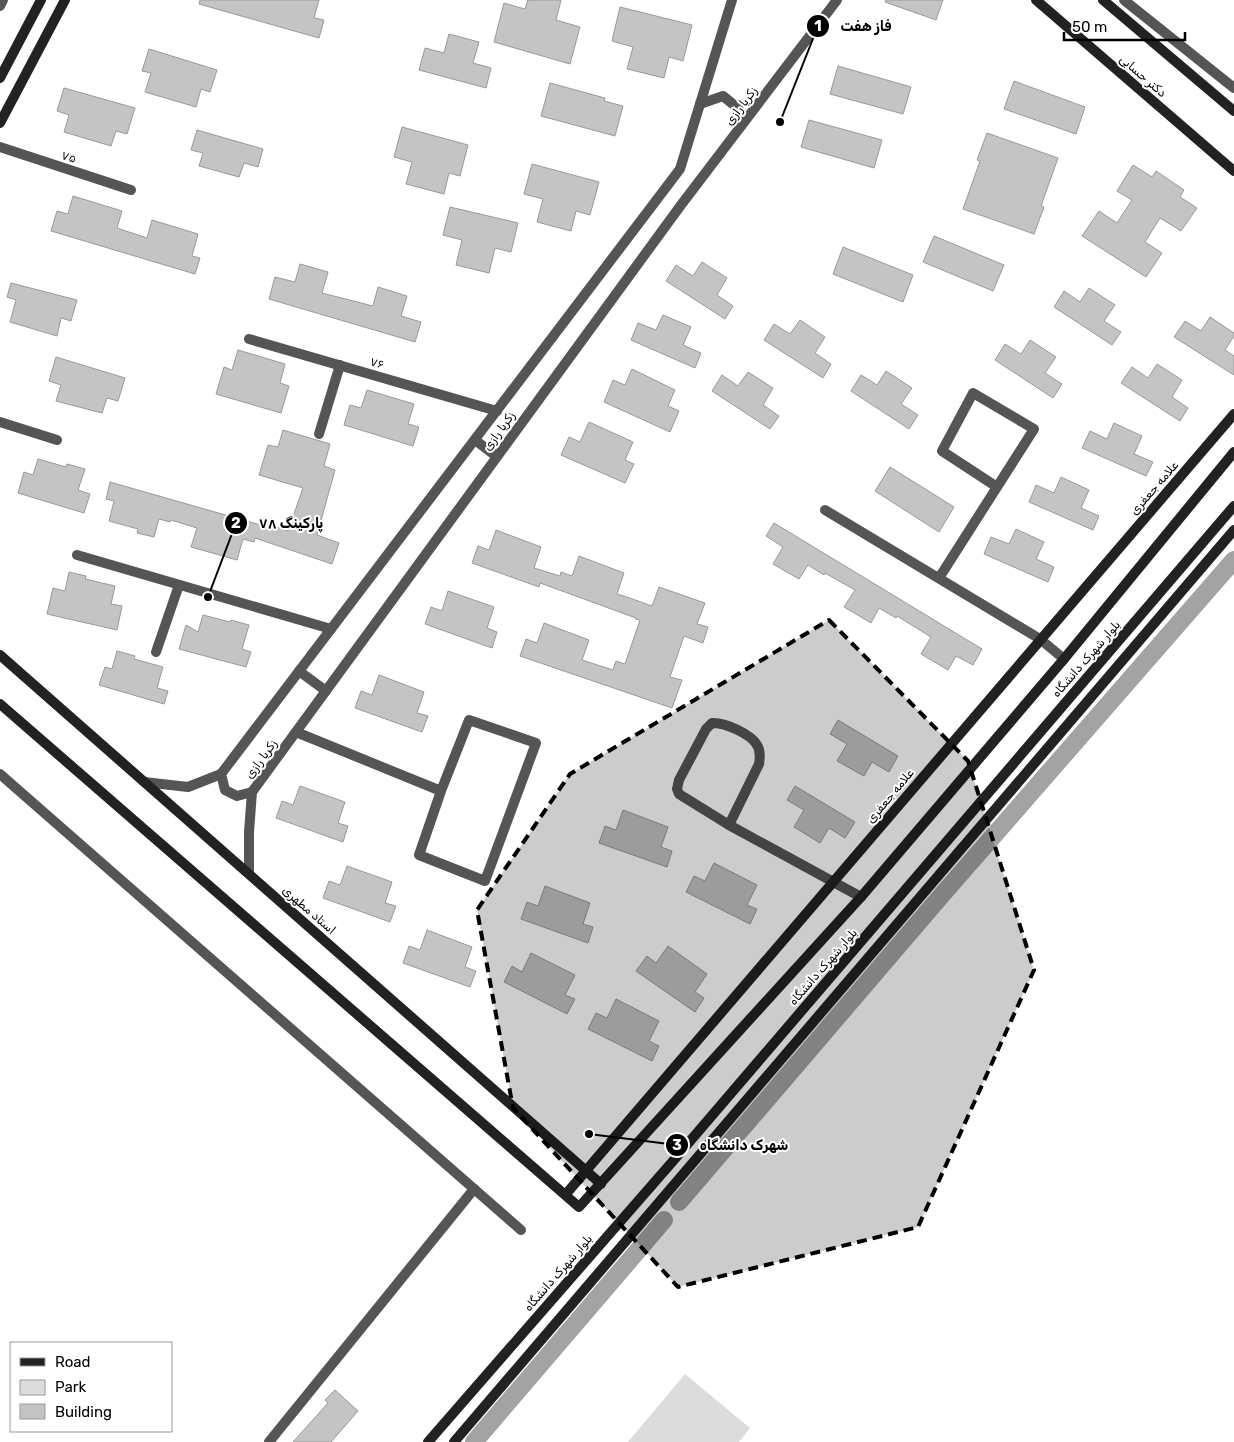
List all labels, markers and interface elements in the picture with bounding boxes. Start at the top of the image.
scale bar [1064,10,1185,42]
callout: فاز هفت [806,11,902,40]
text: 1 [814,17,822,35]
text: فاز هفت [840,18,892,35]
text: 50 m [1072,18,1107,36]
street label: دکتر حسابی [1116,52,1169,101]
street label: زکریا رازی [722,84,761,129]
street label: ۷۵ [60,148,78,166]
street label: ۷۶ [368,354,386,372]
street label: زکریا رازی [480,409,519,454]
street label: علامه جعفری [1127,458,1182,518]
callout: پارکینگ ۷۸ [224,508,333,537]
text: 2 [231,514,241,532]
text: پارکینگ ۷۸ [259,515,323,533]
street label: بلوار شهرک دانشگاه [1049,618,1124,701]
street label: زکریا رازی [242,737,281,782]
street label: علامه جعفری [863,766,918,827]
street label: استاد مطهری [279,883,339,938]
street label: بلوار شهرک دانشگاه [786,926,861,1009]
callout: شهرک دانشگاه [664,1131,798,1160]
text: 3 [672,1136,682,1154]
text: شهرک دانشگاه [700,1137,789,1154]
street label: بلوار شهرک دانشگاه [521,1232,596,1315]
legend [10,1342,172,1432]
text: Road [55,1353,91,1371]
text: Park [55,1378,86,1396]
text: Building [55,1403,112,1421]

